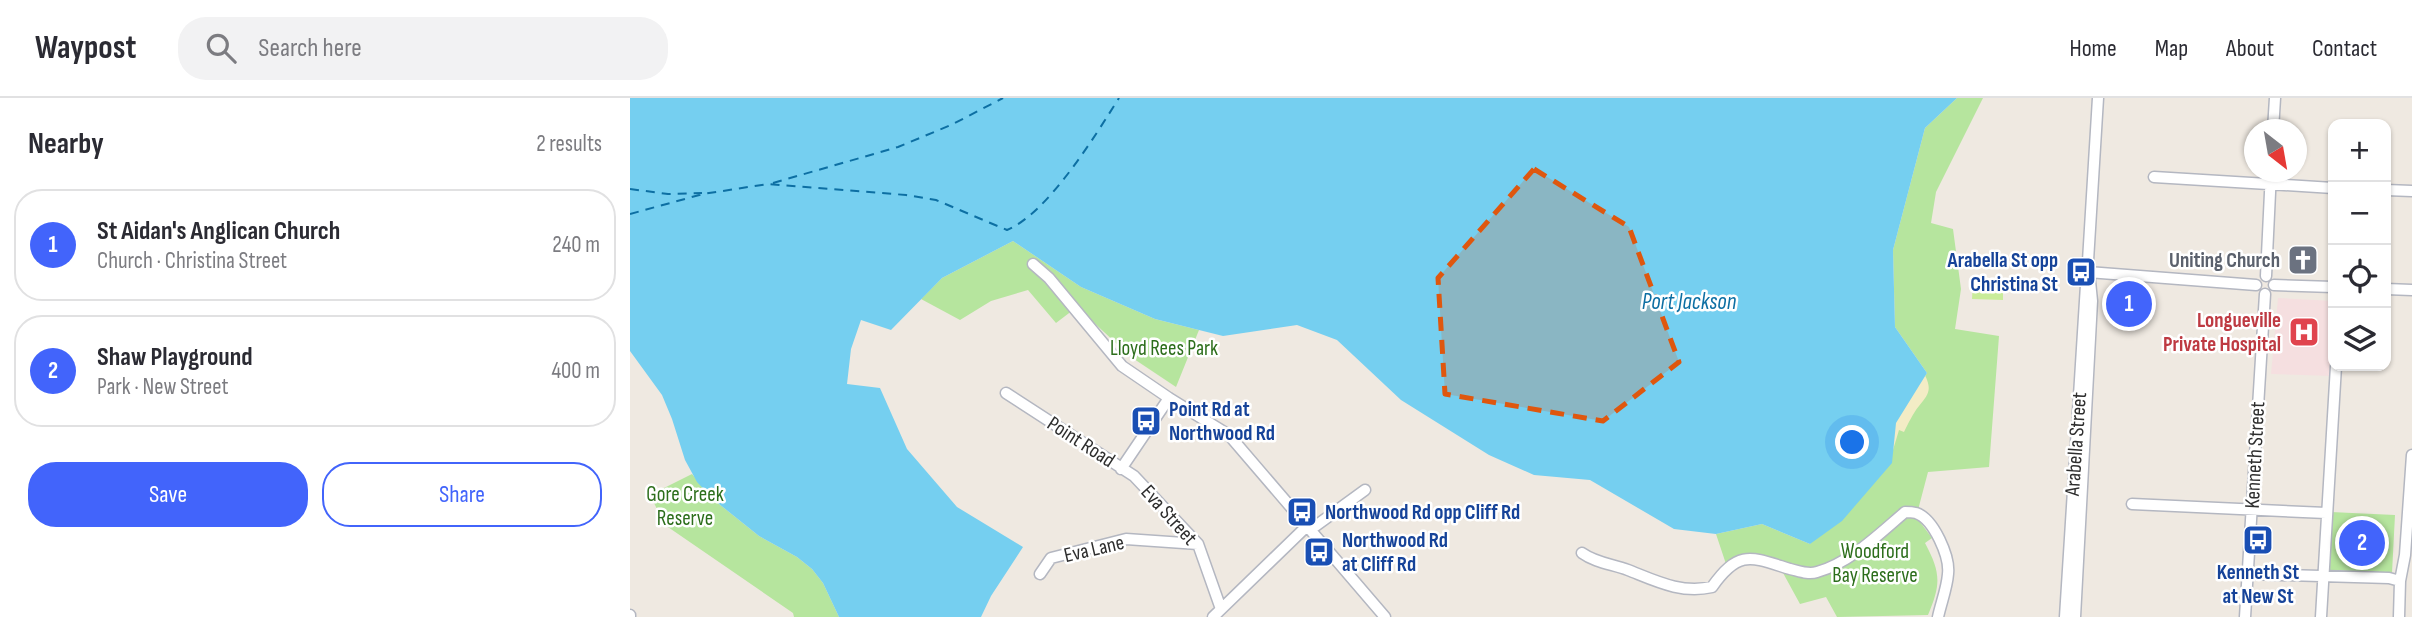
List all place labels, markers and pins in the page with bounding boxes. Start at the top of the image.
church icon: Uniting Church [2286,243,2320,277]
place label: Arabella St opp Christina St [1946,248,2058,297]
place label: Uniting Church [2169,248,2280,273]
bus stop icon: Arabella St opp Christina St [2064,255,2098,289]
pin: 1 [2106,278,2152,330]
place label: Longueville Private Hospital [2163,308,2281,357]
hospital icon: Longueville Private Hospital [2287,315,2321,349]
place label: Point Rd at Northwood Rd [1169,397,1275,446]
bus stop icon: Point Rd at Northwood Rd [1129,404,1163,438]
bus stop icon: Northwood Rd opp Cliff Rd [1285,495,1319,529]
place label: Northwood Rd opp Cliff Rd [1325,500,1520,525]
pin: 2 [2339,517,2385,569]
bus stop icon: Kenneth St at New St [2241,523,2275,557]
place label: Northwood Rd at Cliff Rd [1342,528,1448,577]
bus stop icon: Northwood Rd at Cliff Rd [1302,535,1336,569]
place label: Kenneth St at New St [2217,560,2299,609]

